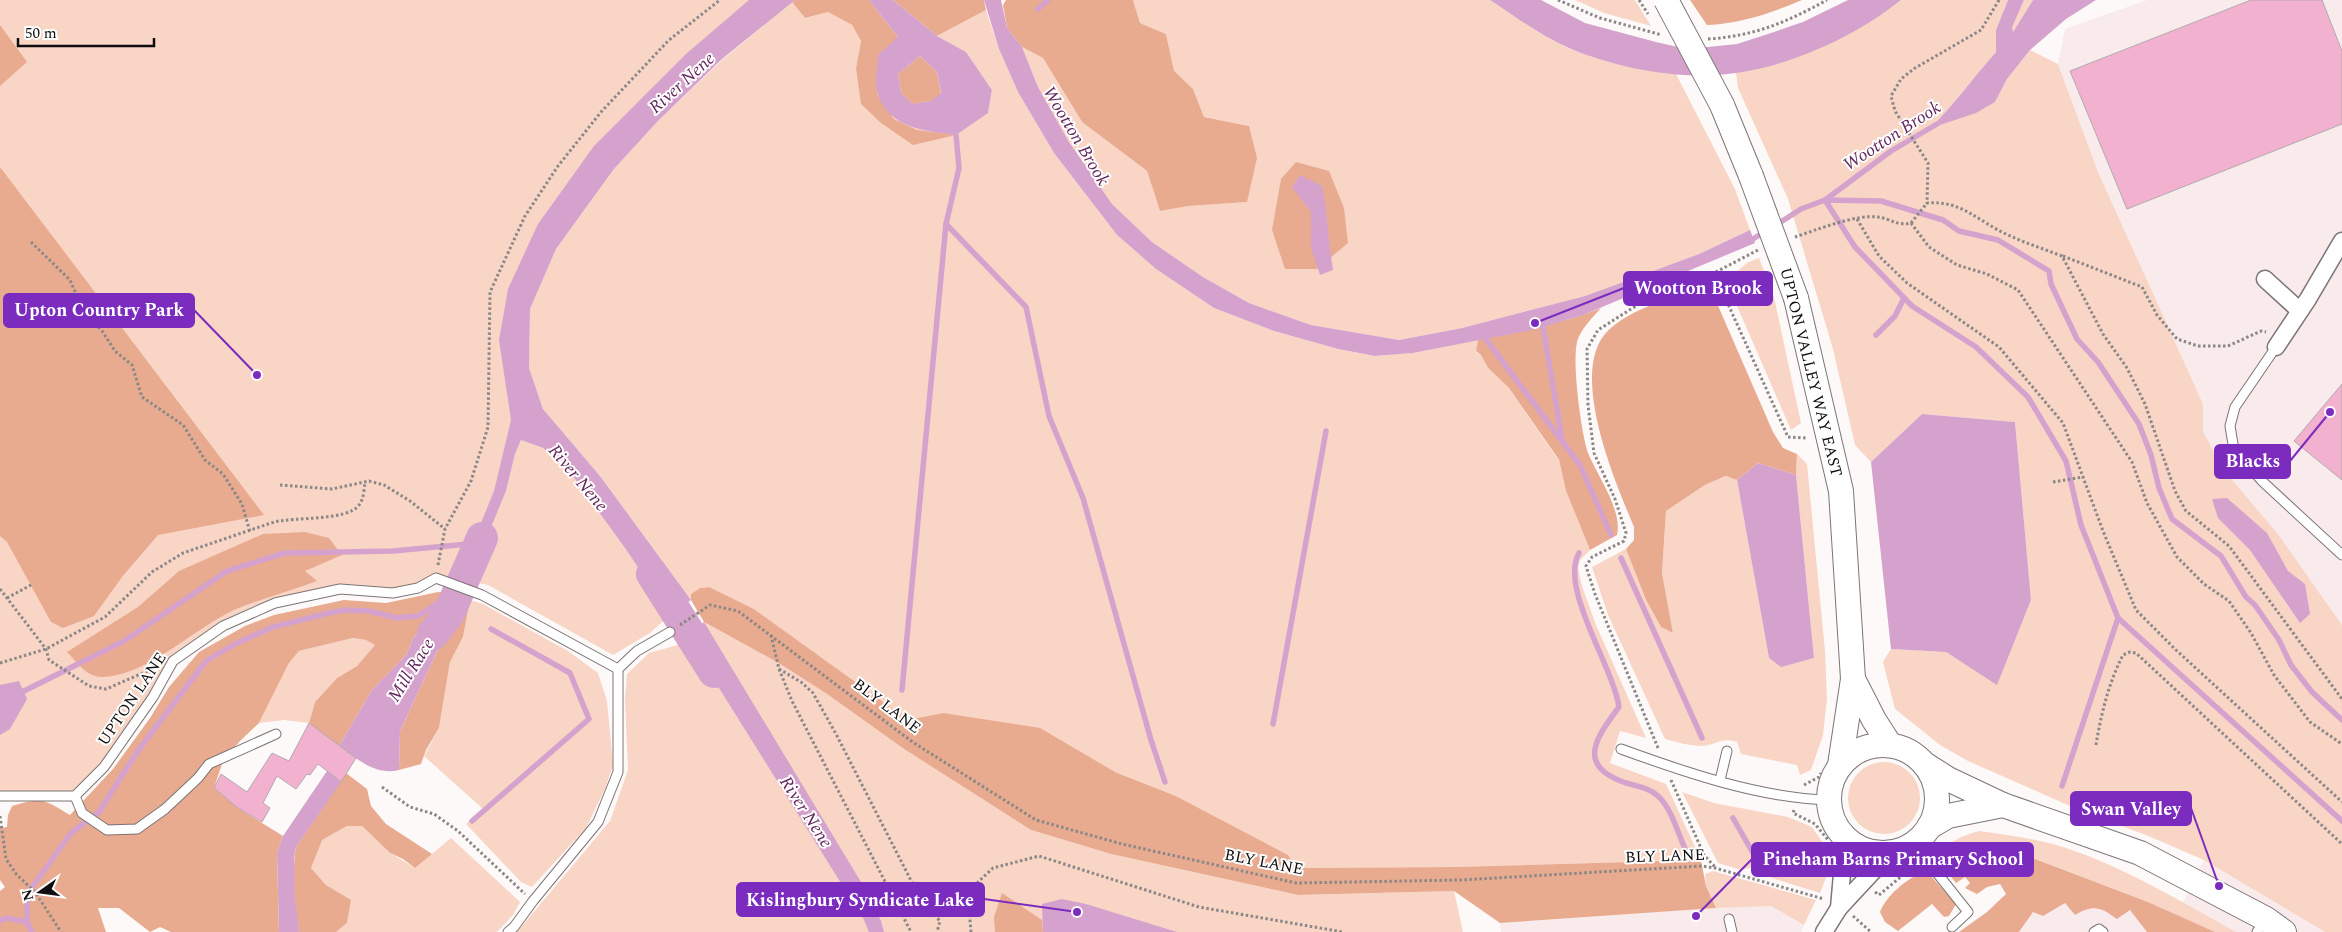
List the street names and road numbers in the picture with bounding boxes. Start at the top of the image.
street label: UPTON VALLEY WAY EAST [1773,265,1849,479]
street label: UPTON LANE [92,647,172,751]
street label: BLY LANE [848,672,926,740]
street label: BLY LANE [1223,843,1305,881]
street label: BLY LANE [1625,843,1705,869]

